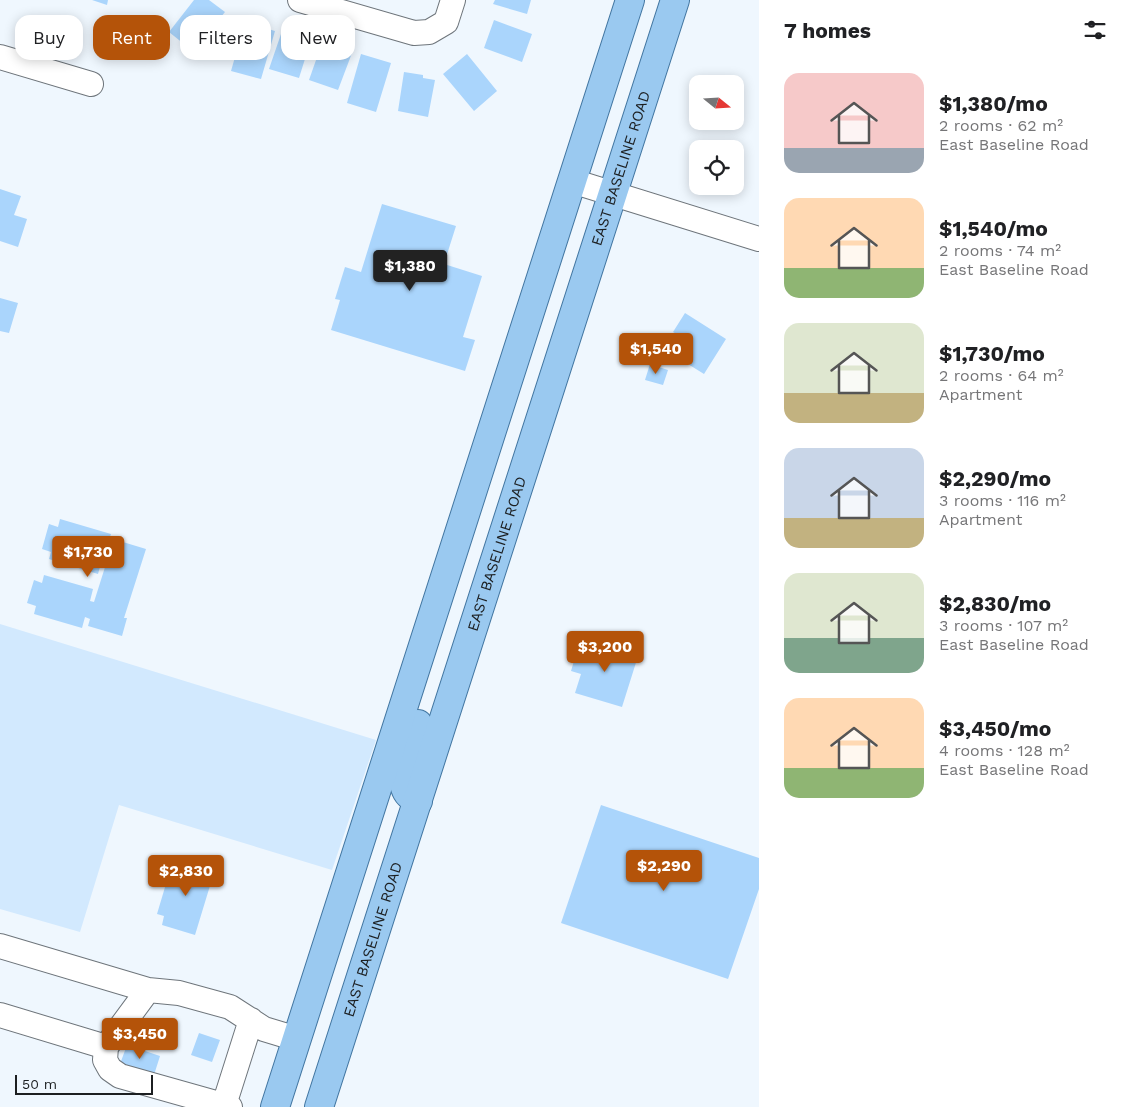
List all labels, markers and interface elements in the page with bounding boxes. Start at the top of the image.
chip: Buy [15,15,83,60]
chip: Rent [93,15,170,60]
chip: Filters [180,15,271,60]
chip: New [281,15,355,60]
icon: filters [1081,16,1109,44]
text: 7 homes [784,18,871,43]
north arrow [689,75,744,130]
map controls [689,75,744,195]
street label: EAST BASELINE ROAD [588,89,654,248]
text: $1,380/mo [939,91,1048,116]
icon: home [824,93,884,153]
text: 2 rooms · 62 m² [939,116,1063,135]
text: East Baseline Road [939,135,1089,154]
button: locate [689,140,744,195]
text: $1,540/mo [939,216,1048,241]
icon: home [824,218,884,278]
text: 2 rooms · 74 m² [939,241,1061,260]
pin: $1,380 [369,250,451,292]
text: $1,380 [384,256,436,275]
text: East Baseline Road [939,260,1089,279]
pin: $1,540 [615,332,697,375]
text: $1,540 [630,339,682,358]
text: $1,730/mo [939,341,1045,366]
icon: home [824,343,884,403]
text: 2 rooms · 64 m² [939,366,1064,385]
text: Apartment [939,385,1022,404]
text: $2,290/mo [939,466,1051,491]
icon: home [824,468,884,528]
street label: EAST BASELINE ROAD [464,474,530,634]
text: 3 rooms · 116 m² [939,491,1066,510]
text: Apartment [939,510,1022,529]
pin: $1,730 [47,536,129,578]
text: $1,730 [63,542,113,561]
text: $2,830/mo [939,591,1051,616]
icon: home [824,593,884,653]
text: 3 rooms · 107 m² [939,616,1068,635]
pin: $3,200 [564,630,646,673]
text: East Baseline Road [939,635,1089,654]
text: $3,200 [578,637,632,656]
text: $3,450/mo [939,716,1051,741]
icon: home [824,718,884,778]
text: 4 rooms · 128 m² [939,741,1070,760]
text: East Baseline Road [939,760,1089,779]
pin: $2,290 [623,850,705,892]
pin: $2,830 [145,854,227,897]
text: $2,290 [637,856,691,875]
street label: EAST BASELINE ROAD [340,860,406,1019]
text: $2,830 [159,861,213,880]
pin: $3,450 [99,1018,181,1060]
text: $3,450 [113,1024,167,1043]
scale bar [15,1072,152,1095]
text: 50 m [22,1076,57,1092]

